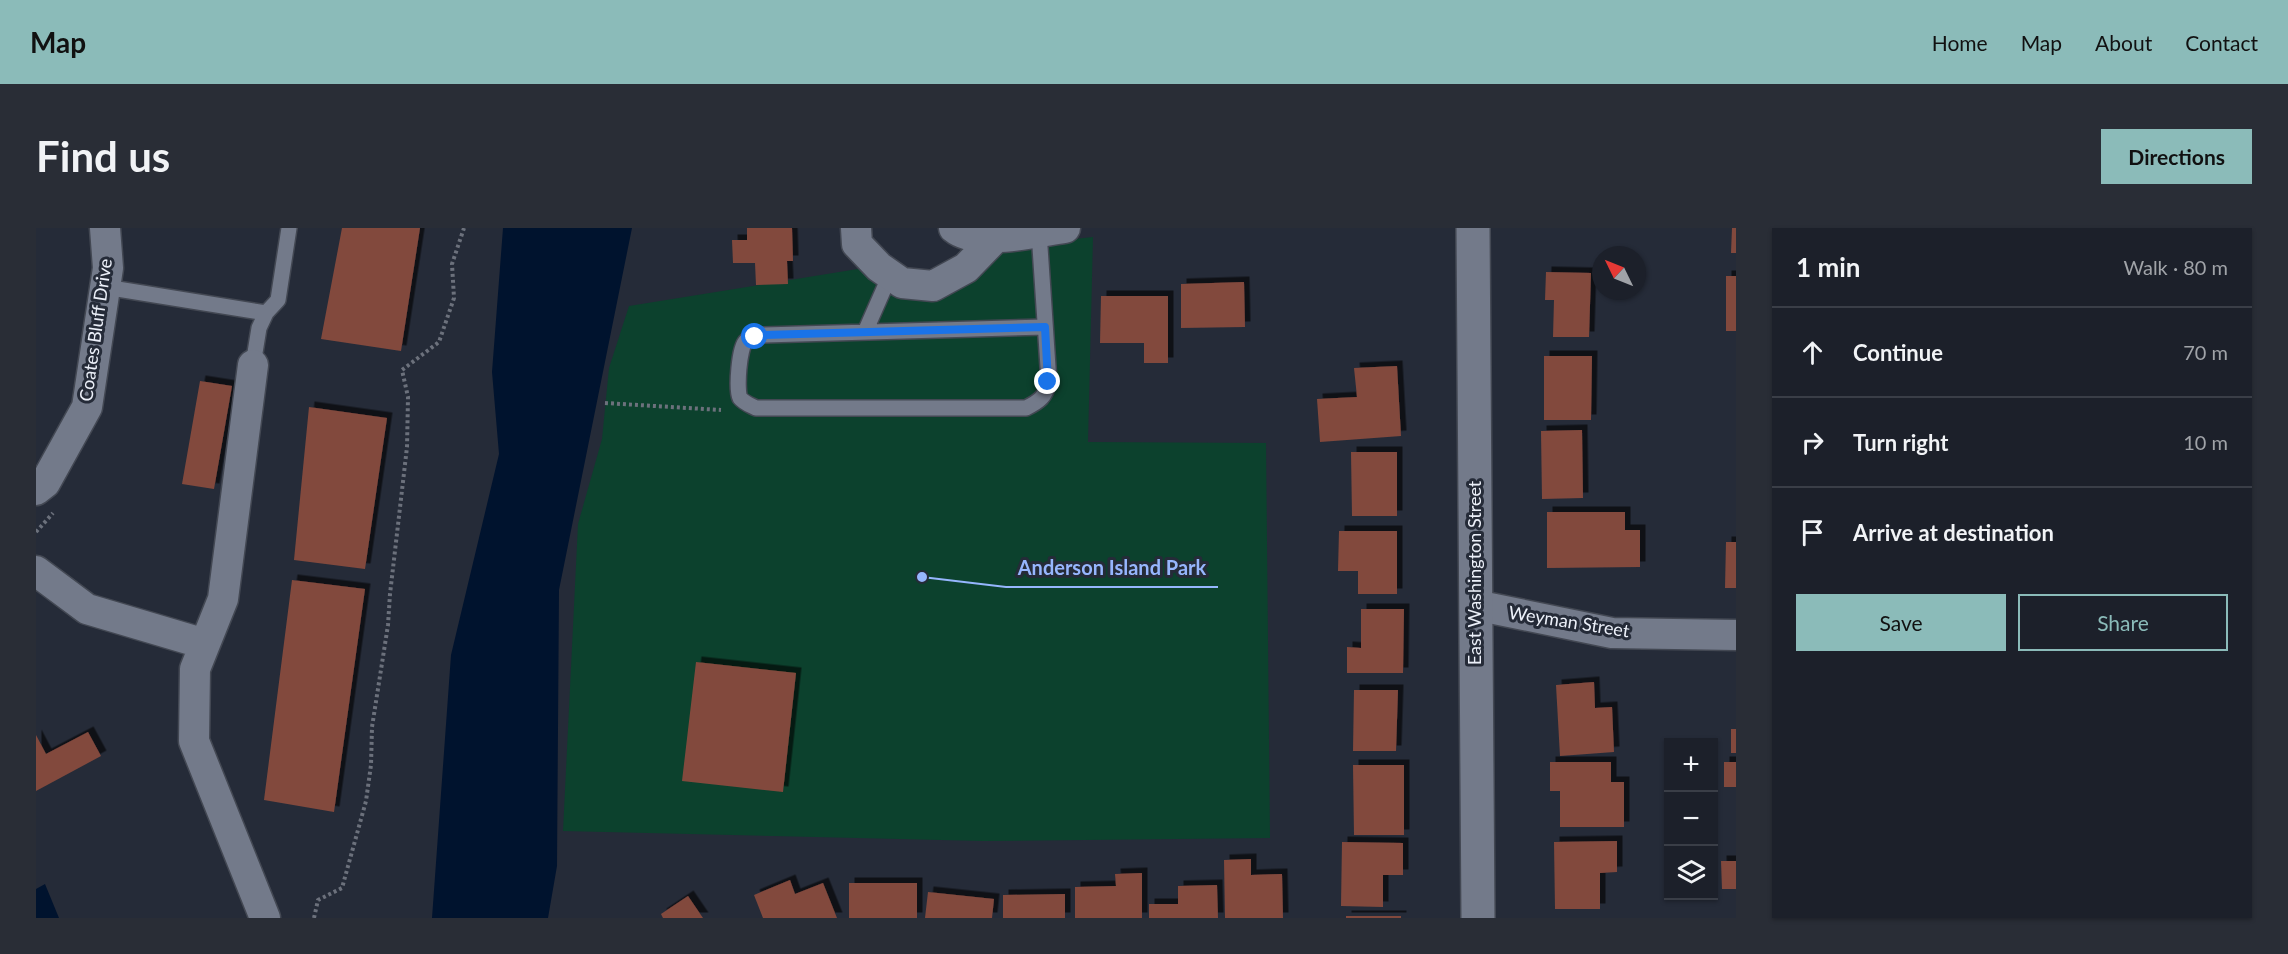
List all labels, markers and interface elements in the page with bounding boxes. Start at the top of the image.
text: Map [30,25,86,59]
text: Home [1932,30,1988,55]
text: Map [2021,30,2062,55]
text: About [2095,30,2152,55]
text: Contact [2185,30,2258,55]
button: Directions [2101,129,2252,184]
text: Find us [36,131,170,181]
north arrow [1592,246,1646,300]
text: 1 min [1796,251,1860,283]
text: Walk · 80 m [2123,255,2228,279]
street label: Coates Bluff Drive [74,257,116,403]
route start [741,323,767,349]
icon: ahead [1796,336,1829,369]
text: Continue [1853,339,1943,366]
text: 70 m [2183,340,2228,364]
route end [1034,368,1060,394]
icon: right [1796,426,1829,459]
text: Turn right [1853,429,1948,456]
text: 10 m [2183,430,2228,454]
street label: East Washington Street [1463,480,1485,665]
icon: arrive [1796,516,1829,549]
text: Arrive at destination [1853,519,2054,546]
callout: Anderson Island Park [1006,549,1218,587]
text: Anderson Island Park [1017,555,1207,579]
button: Save [1796,594,2006,651]
button: Share [2018,594,2228,651]
street label: Weyman Street [1507,601,1632,642]
map controls [1664,738,1718,900]
button: + [1664,738,1718,792]
button: − [1664,792,1718,846]
button: layers [1664,846,1718,900]

